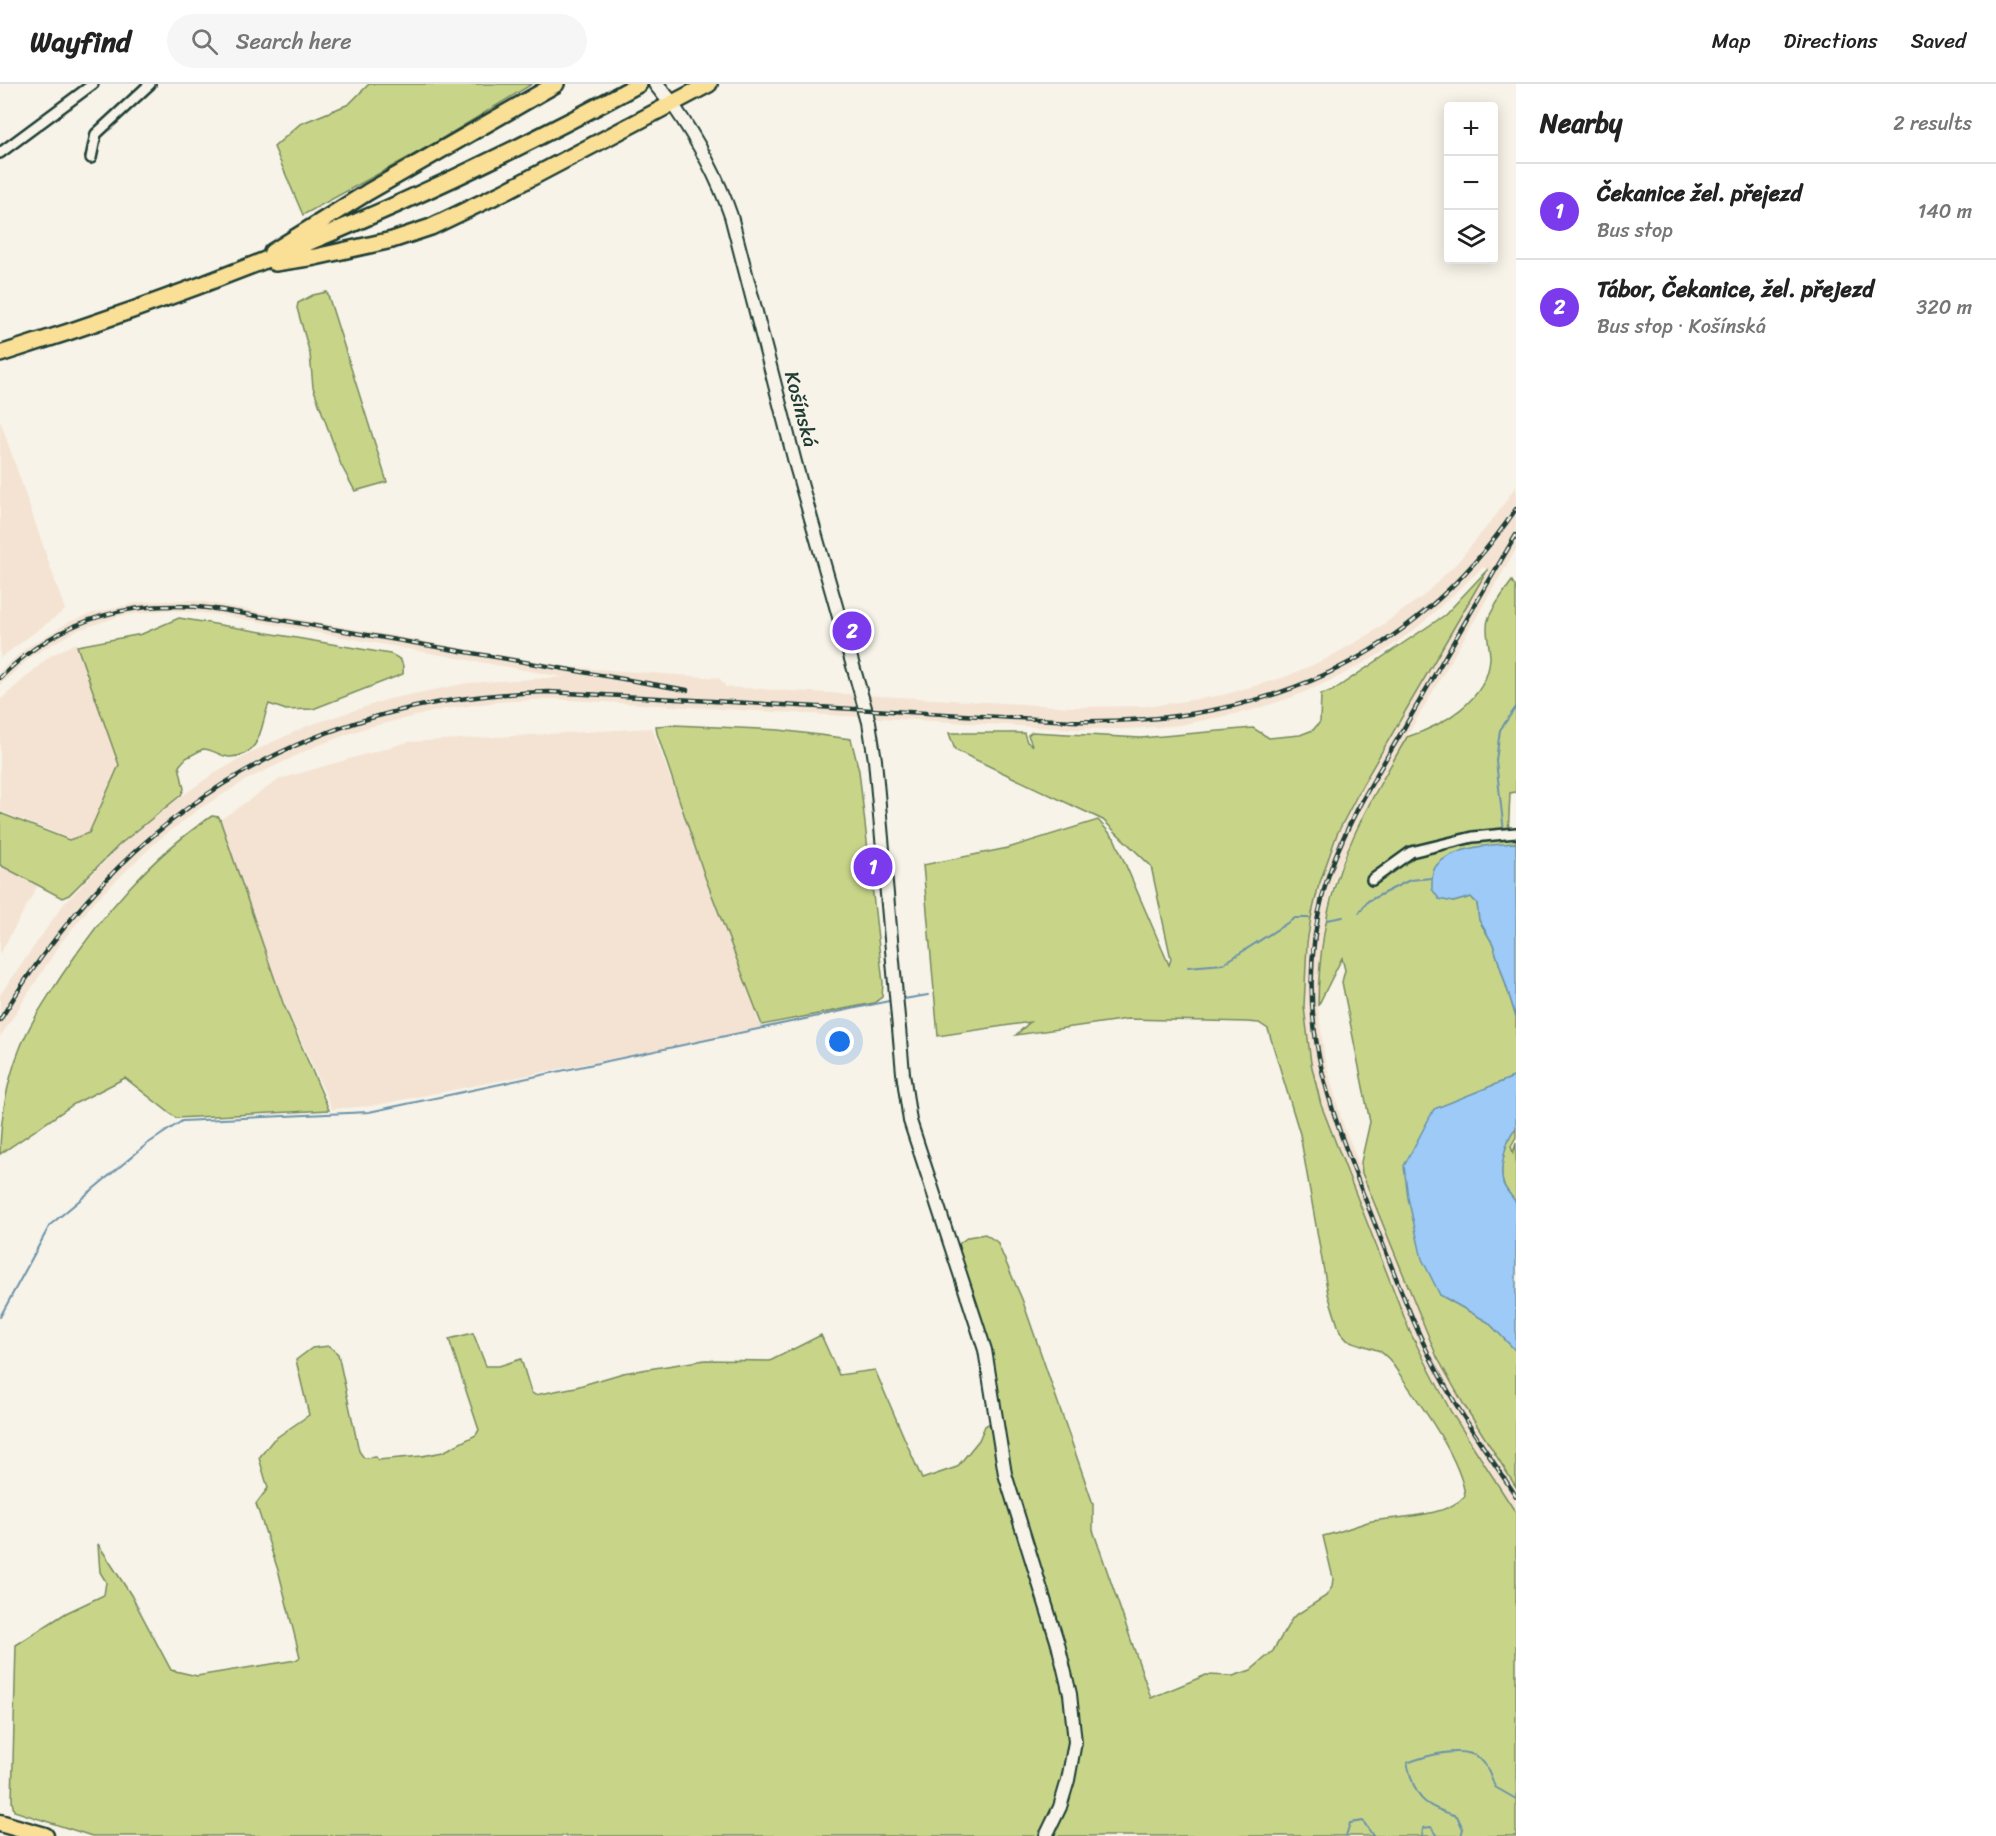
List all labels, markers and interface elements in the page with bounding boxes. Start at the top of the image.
search box [167,14,587,68]
text: Wayfind [30,17,131,66]
text: Search here [236,22,352,61]
text: Map [1712,22,1750,60]
text: Directions [1783,22,1878,60]
text: Saved [1911,22,1966,60]
icon: search [188,25,221,58]
text: Nearby [1540,100,1622,146]
map controls [1444,102,1498,264]
button: + [1444,102,1498,156]
text: 2 results [1893,106,1972,141]
button: − [1444,156,1498,210]
text: Čekanice žel. přejezd [1597,174,1802,213]
text: 1 [1555,194,1564,229]
text: 140 m [1918,194,1972,229]
button: layers [1444,210,1498,264]
text: Bus stop [1597,213,1673,248]
text: Tábor, Čekanice, žel. přejezd [1597,270,1874,309]
text: 2 [1554,290,1565,325]
text: 320 m [1916,290,1972,325]
text: Bus stop · Košínská [1597,309,1766,344]
street label: Košínská [774,367,828,451]
pin: 2 [832,608,872,654]
pin: 1 [854,844,892,890]
your location [825,1027,854,1056]

